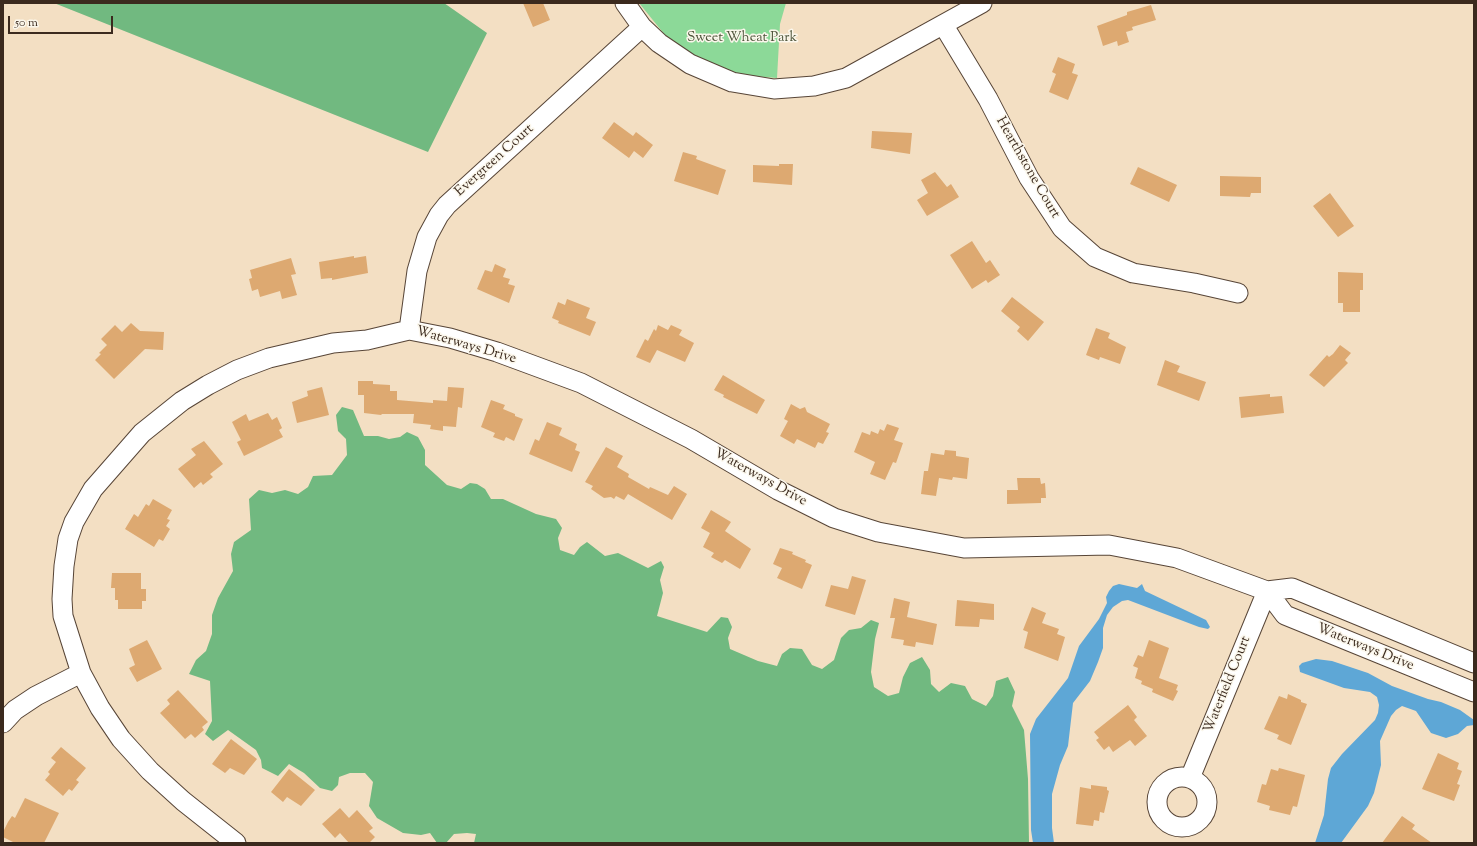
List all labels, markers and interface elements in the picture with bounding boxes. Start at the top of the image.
scale bar [10,8,115,34]
text: 50 m [15,14,38,32]
park label: Sweet Wheat Park [687,31,797,47]
street label: Hearthstone Court [991,114,1063,222]
street label: Evergreen Court [452,121,538,201]
street label: Waterways Drive [414,324,518,368]
street label: Waterways Drive [711,446,809,510]
street label: Waterways Drive [1314,621,1416,675]
street label: Waterfield Court [1201,634,1255,736]

